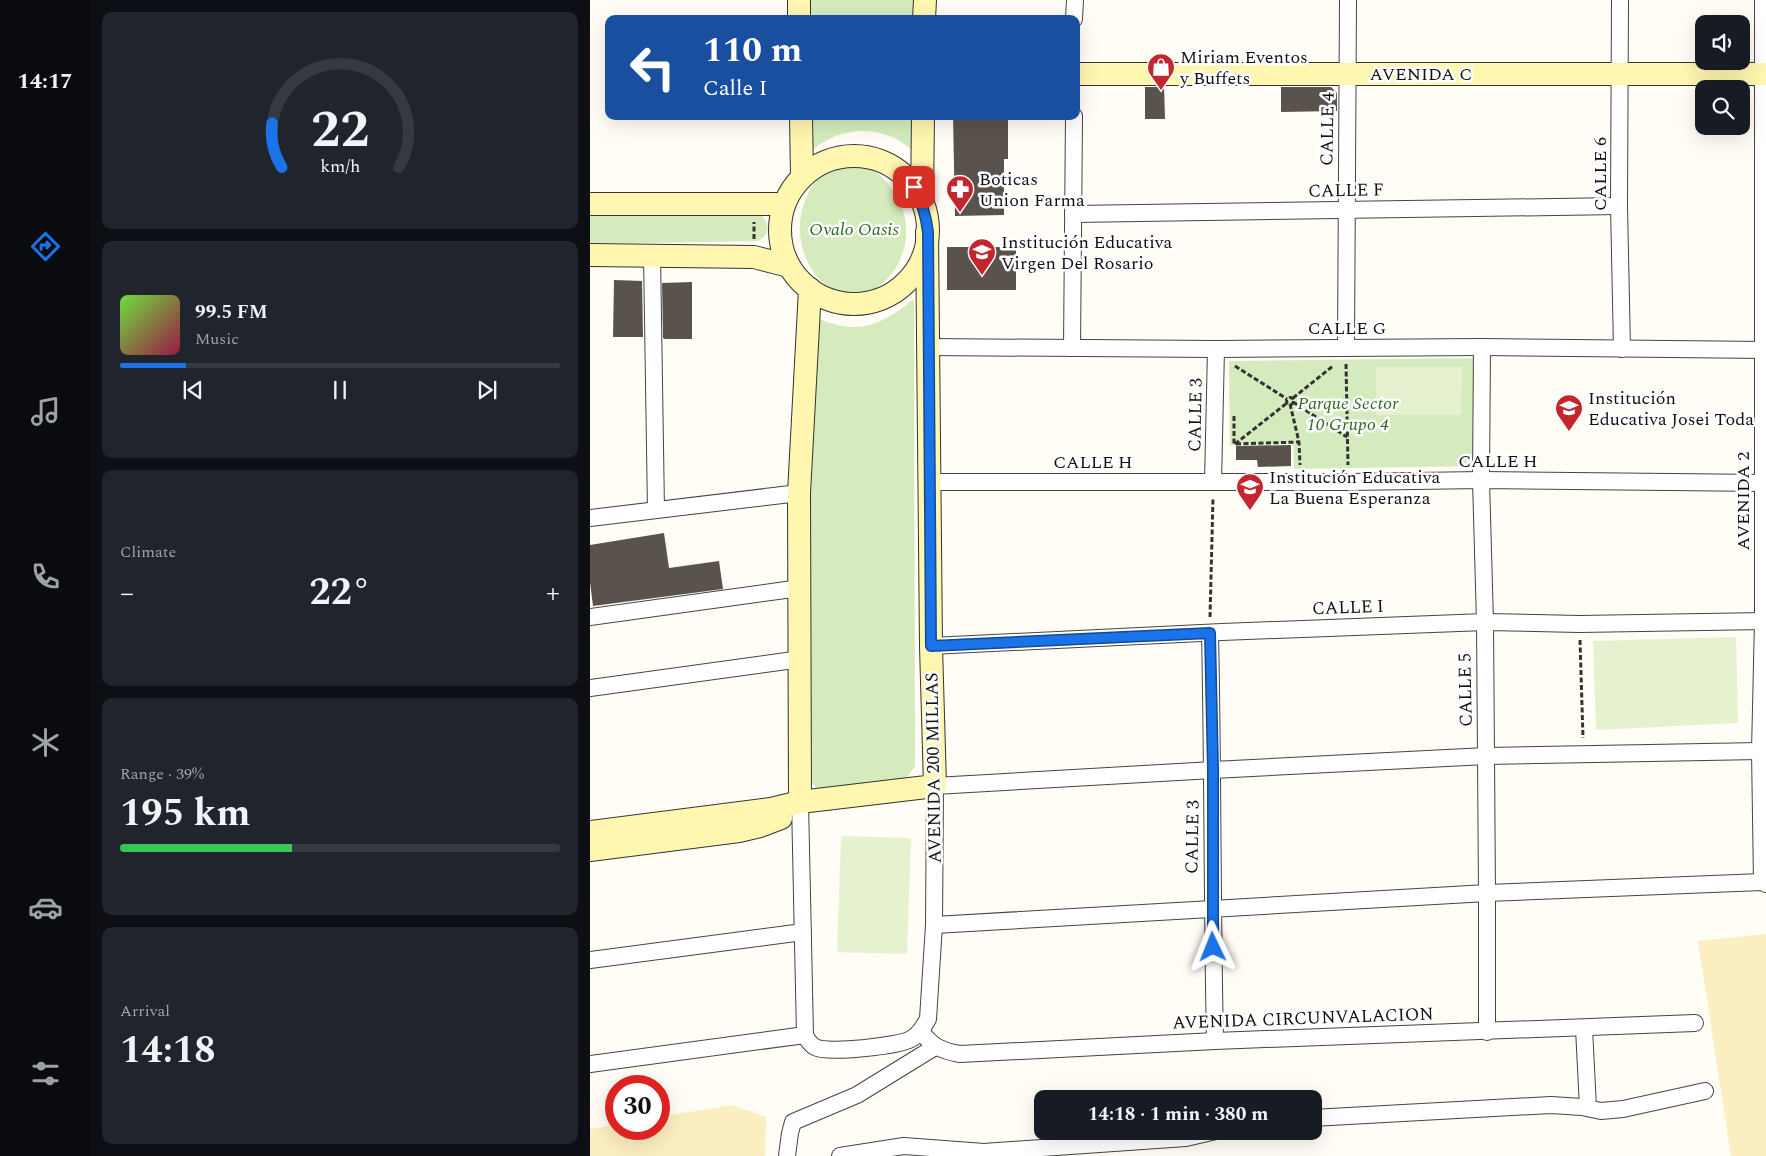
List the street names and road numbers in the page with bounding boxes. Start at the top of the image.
street label: AVENIDA C [1370,61,1472,88]
street label: CALLE 4 [1313,92,1342,166]
street label: CALLE 6 [1587,137,1614,211]
street label: CALLE F [1308,176,1384,205]
street label: CALLE G [1308,315,1386,342]
street label: CALLE 3 [1181,378,1210,452]
street label: CALLE H [1458,448,1538,475]
street label: CALLE H [1053,449,1133,476]
street label: AVENIDA 2 [1730,452,1757,550]
street label: CALLE I [1312,593,1384,622]
street label: CALLE 5 [1451,653,1480,727]
street label: AVENIDA 200 MILLAS [918,672,949,864]
street label: CALLE 3 [1178,800,1207,874]
street label: AVENIDA CIRCUNVALACION [1172,1000,1434,1037]

